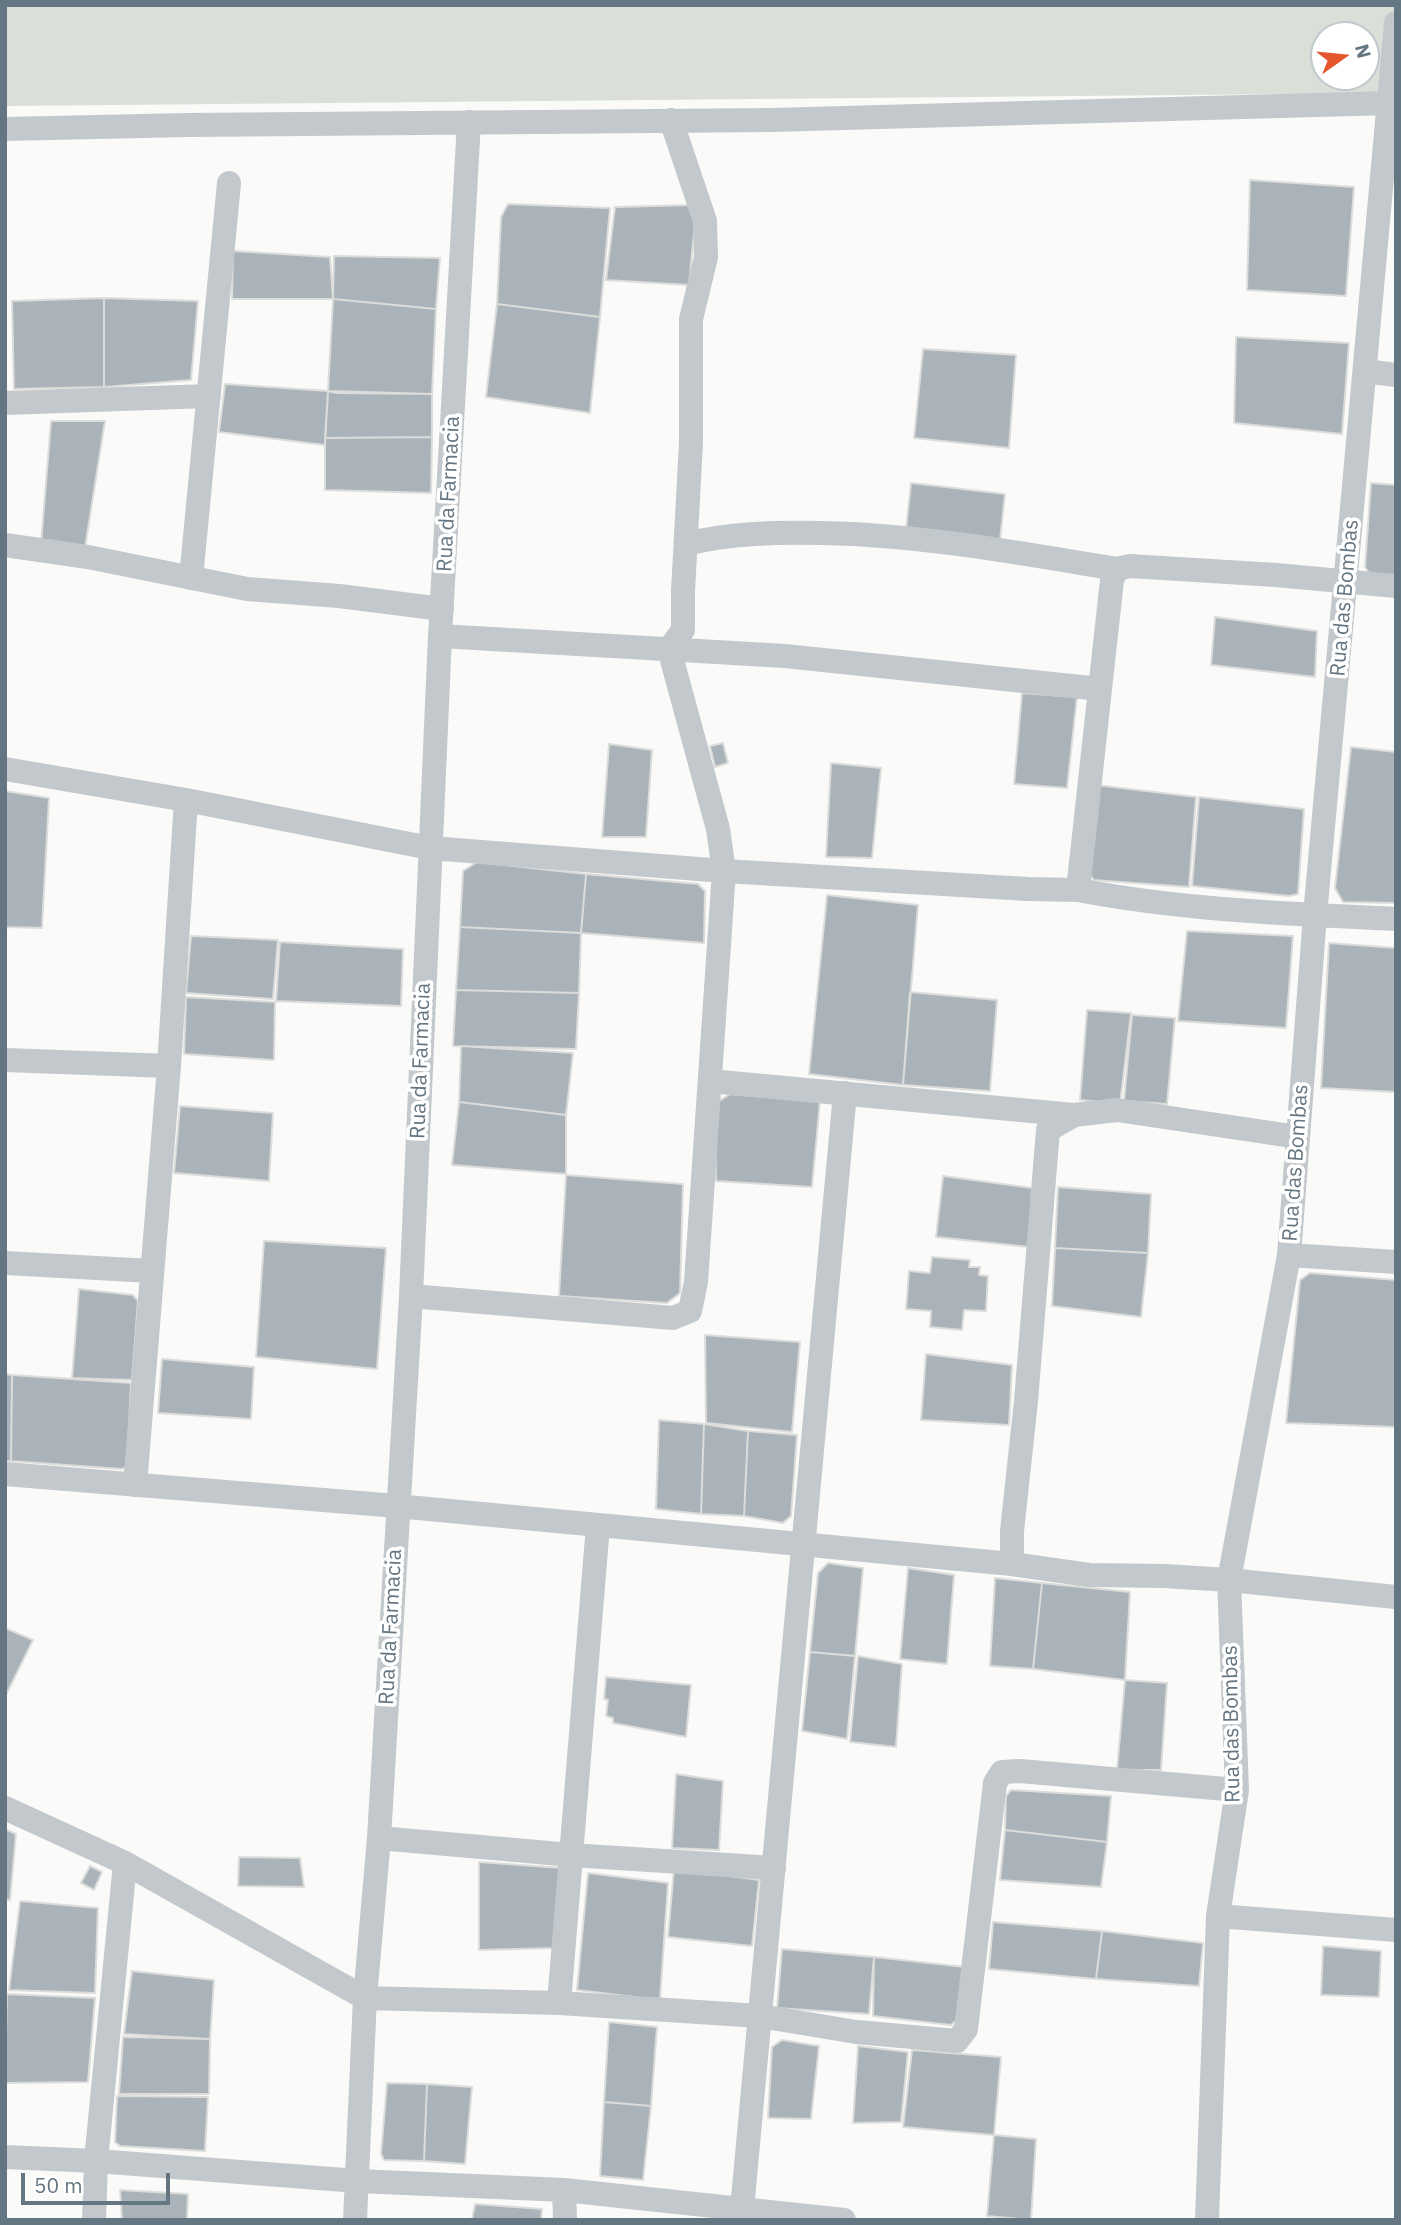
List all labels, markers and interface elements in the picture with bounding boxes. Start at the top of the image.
north arrow [1310,21,1380,91]
text: N [1350,41,1377,61]
street label: Rua da Farmacia [432,415,466,573]
street label: Rua das Bombas [1326,518,1364,678]
street label: Rua da Farmacia [406,982,436,1140]
street label: Rua das Bombas [1278,1084,1314,1242]
street label: Rua da Farmacia [374,1548,408,1706]
street label: Rua das Bombas [1218,1645,1246,1803]
scale bar [24,2158,173,2202]
text: 50 m [34,2171,83,2199]

